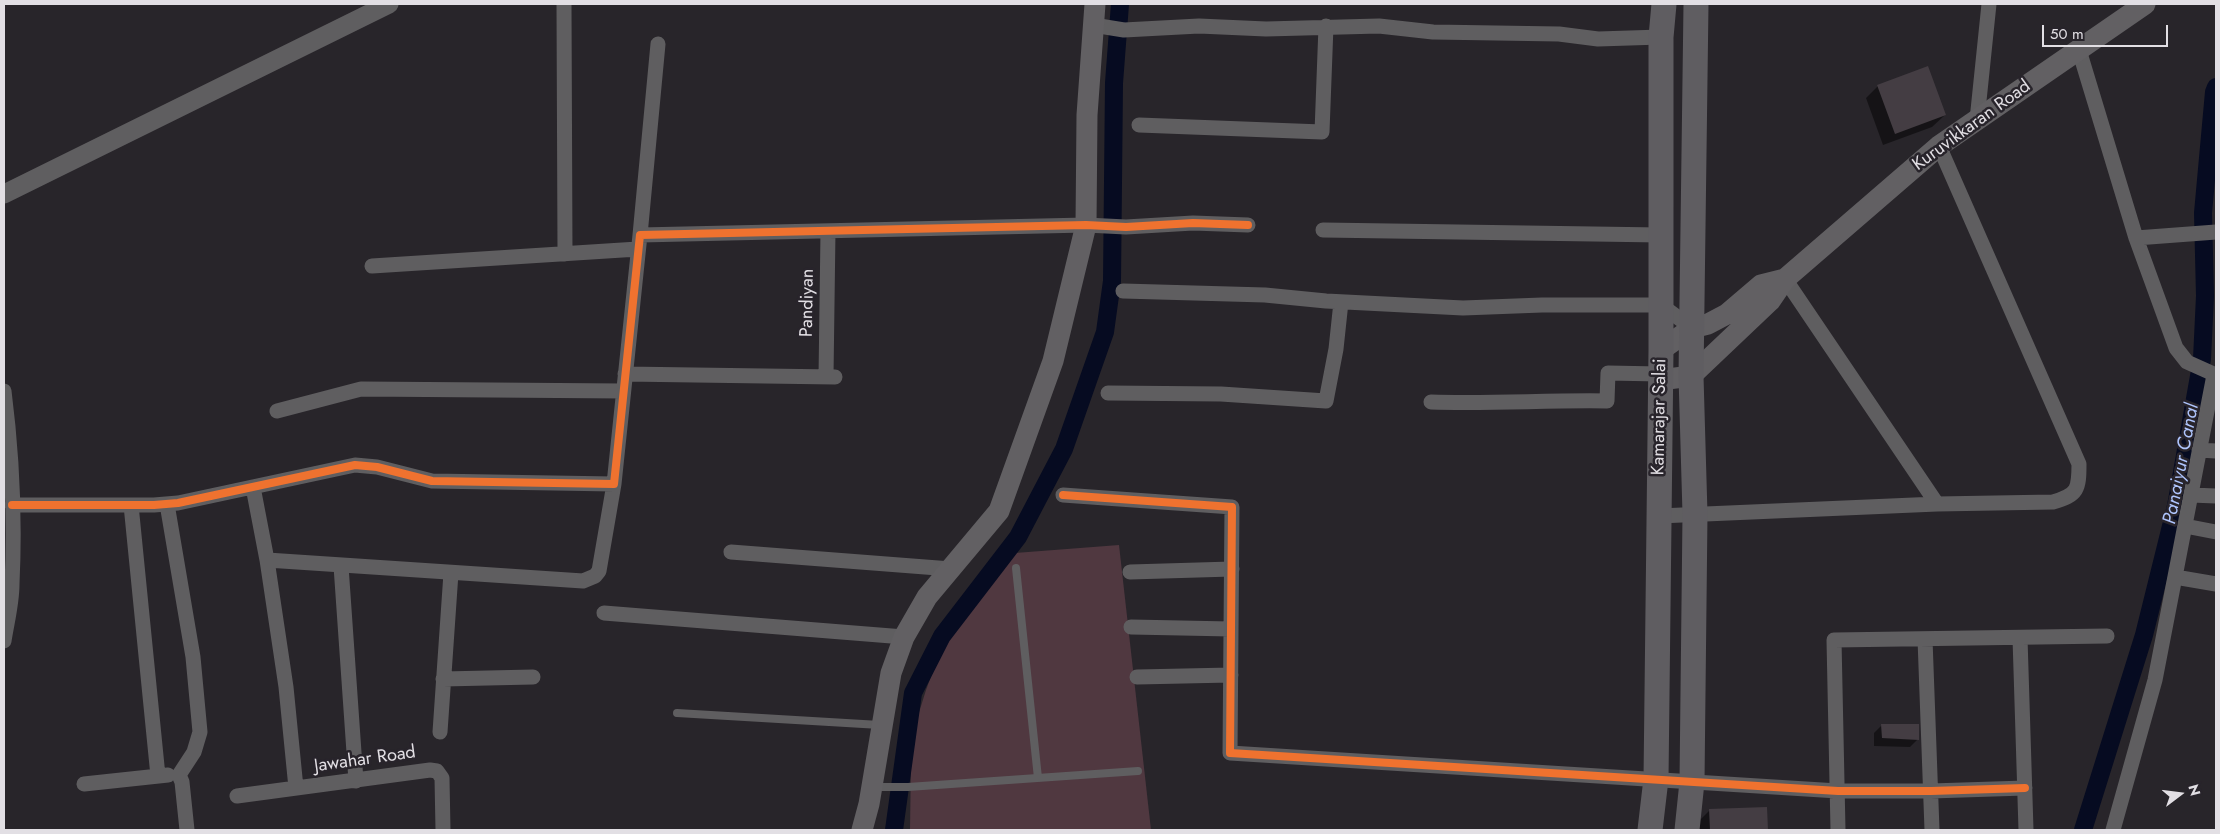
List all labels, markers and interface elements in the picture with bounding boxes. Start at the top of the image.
scale bar [2045,15,2171,47]
text: 50 m [2050,23,2084,45]
street label: Kuruvikkaran Road [1909,76,2035,176]
street label: Pandiyan [797,269,819,337]
street label: Kamarajar Salai [1648,358,1672,476]
water label: Panaiyur Canal [2159,402,2205,526]
street label: Jawahar Road [313,742,417,778]
north arrow [2155,769,2205,819]
text: N [2183,782,2206,798]

